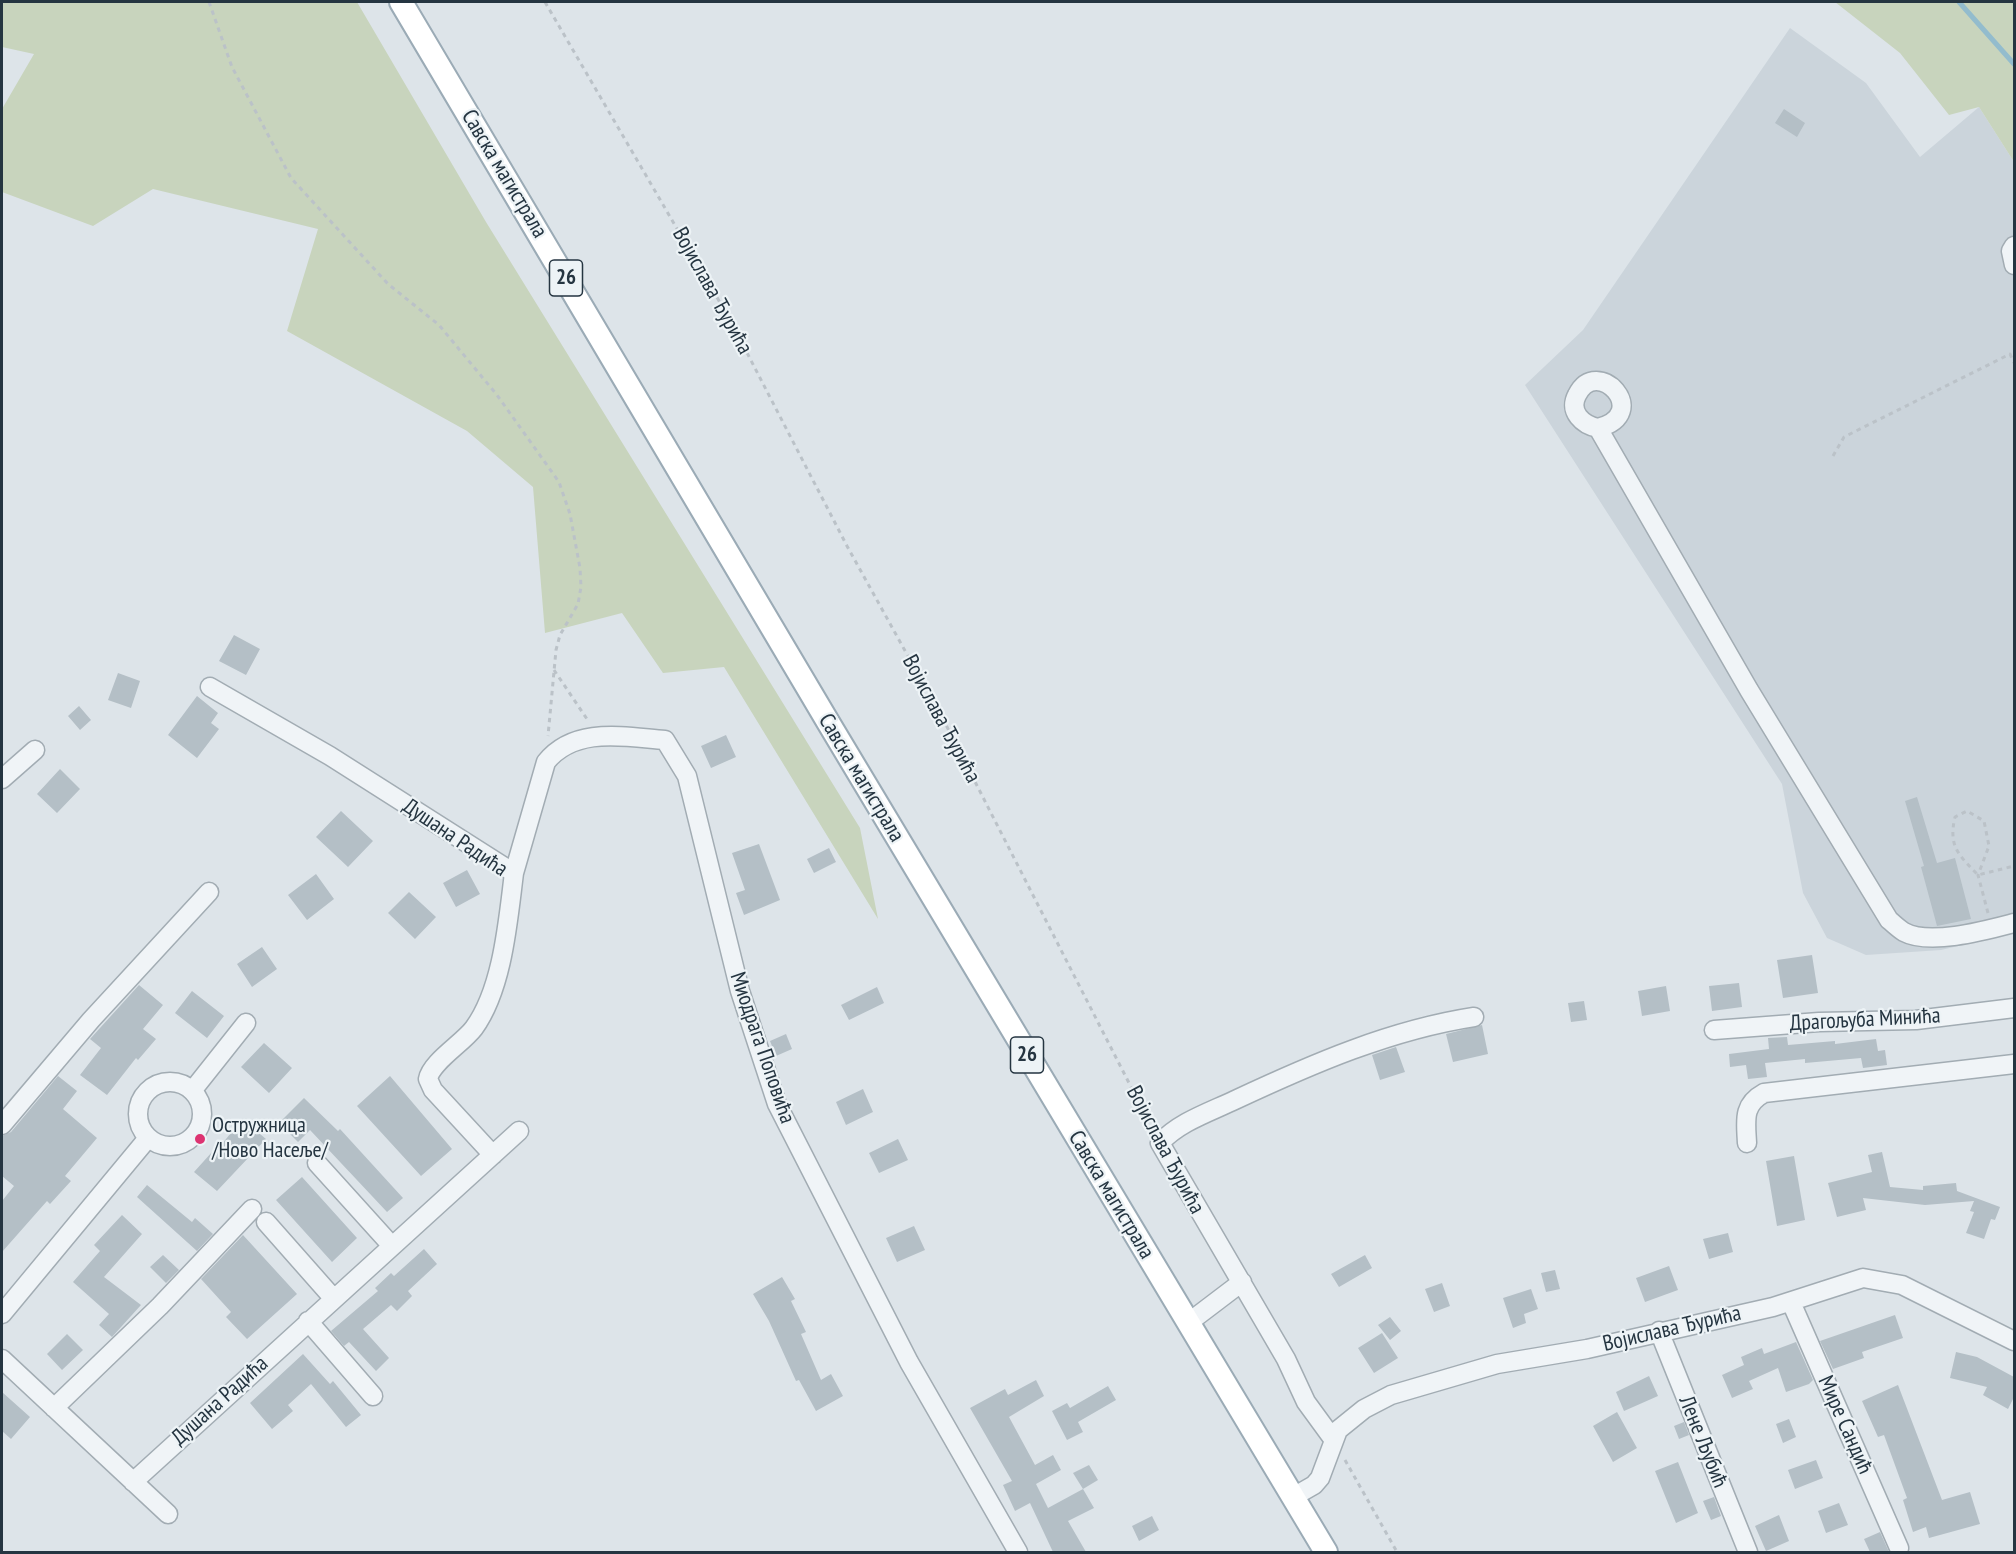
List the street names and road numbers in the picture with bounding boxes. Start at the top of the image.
street label: Савска магистрала [455,105,553,243]
street label: Војислава Ђурића [666,223,758,359]
road number: 26 [550,260,582,296]
street label: Војислава Ђурића [896,651,986,787]
street label: Савска магистрала [812,709,910,847]
street label: Душана Радића [398,793,512,883]
street label: Миодрага Поповића [724,969,800,1127]
street label: Драгољуба Минића [1789,1003,1941,1037]
road number: 26 [1010,1037,1044,1073]
street label: Војислава Ђурића [1120,1082,1210,1218]
street label: Савска магистрала [1062,1126,1160,1264]
street label: Војислава Ђурића [1600,1300,1744,1358]
street label: Душана Радића [166,1351,274,1451]
street label: Мире Сандић [1812,1372,1878,1478]
street label: Лене Љубић [1673,1392,1733,1492]

